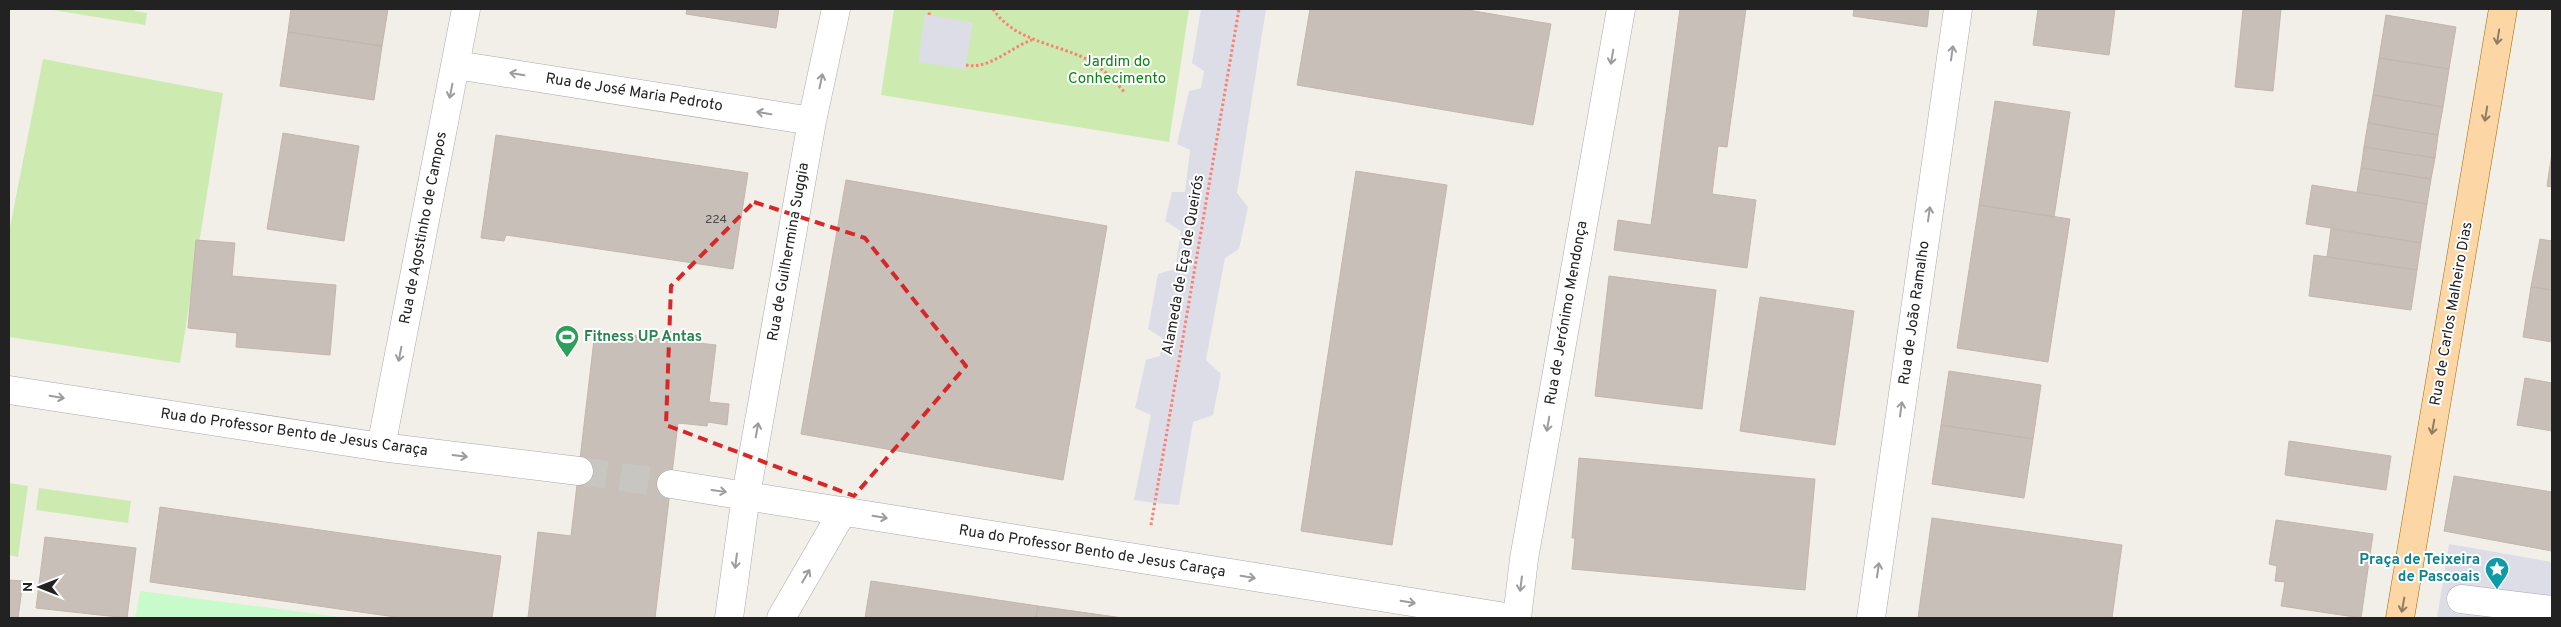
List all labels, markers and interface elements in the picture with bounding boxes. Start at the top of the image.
one-way arrow [2493,29,2503,45]
one-way arrow [1947,45,1957,61]
one-way arrow [1607,48,1617,64]
park label: Jardim do Conhecimento [1068,53,1166,89]
one-way arrow [509,69,525,79]
street label: Rua de José Maria Pedroto [544,70,724,116]
one-way arrow [817,73,826,89]
one-way arrow [445,83,455,99]
one-way arrow [2480,105,2490,121]
one-way arrow [756,108,772,118]
street label: Rua de Agostinho de Campos [396,130,452,326]
street label: Rua de Guilhermina Suggia [764,161,814,343]
street label: Alameda de Eça de Queirós [1159,173,1209,357]
one-way arrow [1924,206,1934,222]
house number: 224 [705,212,727,228]
street label: Rua de Jerónimo Mendonça [1541,219,1593,407]
street label: Rua de Carlos Malheiro Dias [2426,221,2478,407]
street label: Rua de João Ramalho [1895,240,1935,386]
sports icon: Fitness UP Antas [554,324,580,358]
place label: Fitness UP Antas [584,328,702,347]
one-way arrow [394,345,404,361]
one-way arrow [49,393,65,403]
one-way arrow [1896,401,1906,417]
street label: Rua do Professor Bento de Jesus Caraça [159,405,429,461]
one-way arrow [1542,415,1552,431]
one-way arrow [2427,419,2437,435]
one-way arrow [753,422,763,438]
one-way arrow [452,452,468,462]
one-way arrow [711,487,727,497]
one-way arrow [871,513,887,523]
street label: Rua do Professor Bento de Jesus Caraça [957,522,1227,582]
place label: Praça de Teixeira de Pascoais [2359,551,2480,587]
one-way arrow [731,552,741,568]
place icon: Praça de Teixeira de Pascoais [2484,556,2510,590]
north arrow [15,562,65,612]
one-way arrow [1873,562,1883,578]
one-way arrow [801,570,811,584]
one-way arrow [1239,572,1255,582]
one-way arrow [1516,576,1526,592]
text: N [20,582,37,592]
one-way arrow [2397,596,2407,612]
one-way arrow [1400,597,1416,607]

